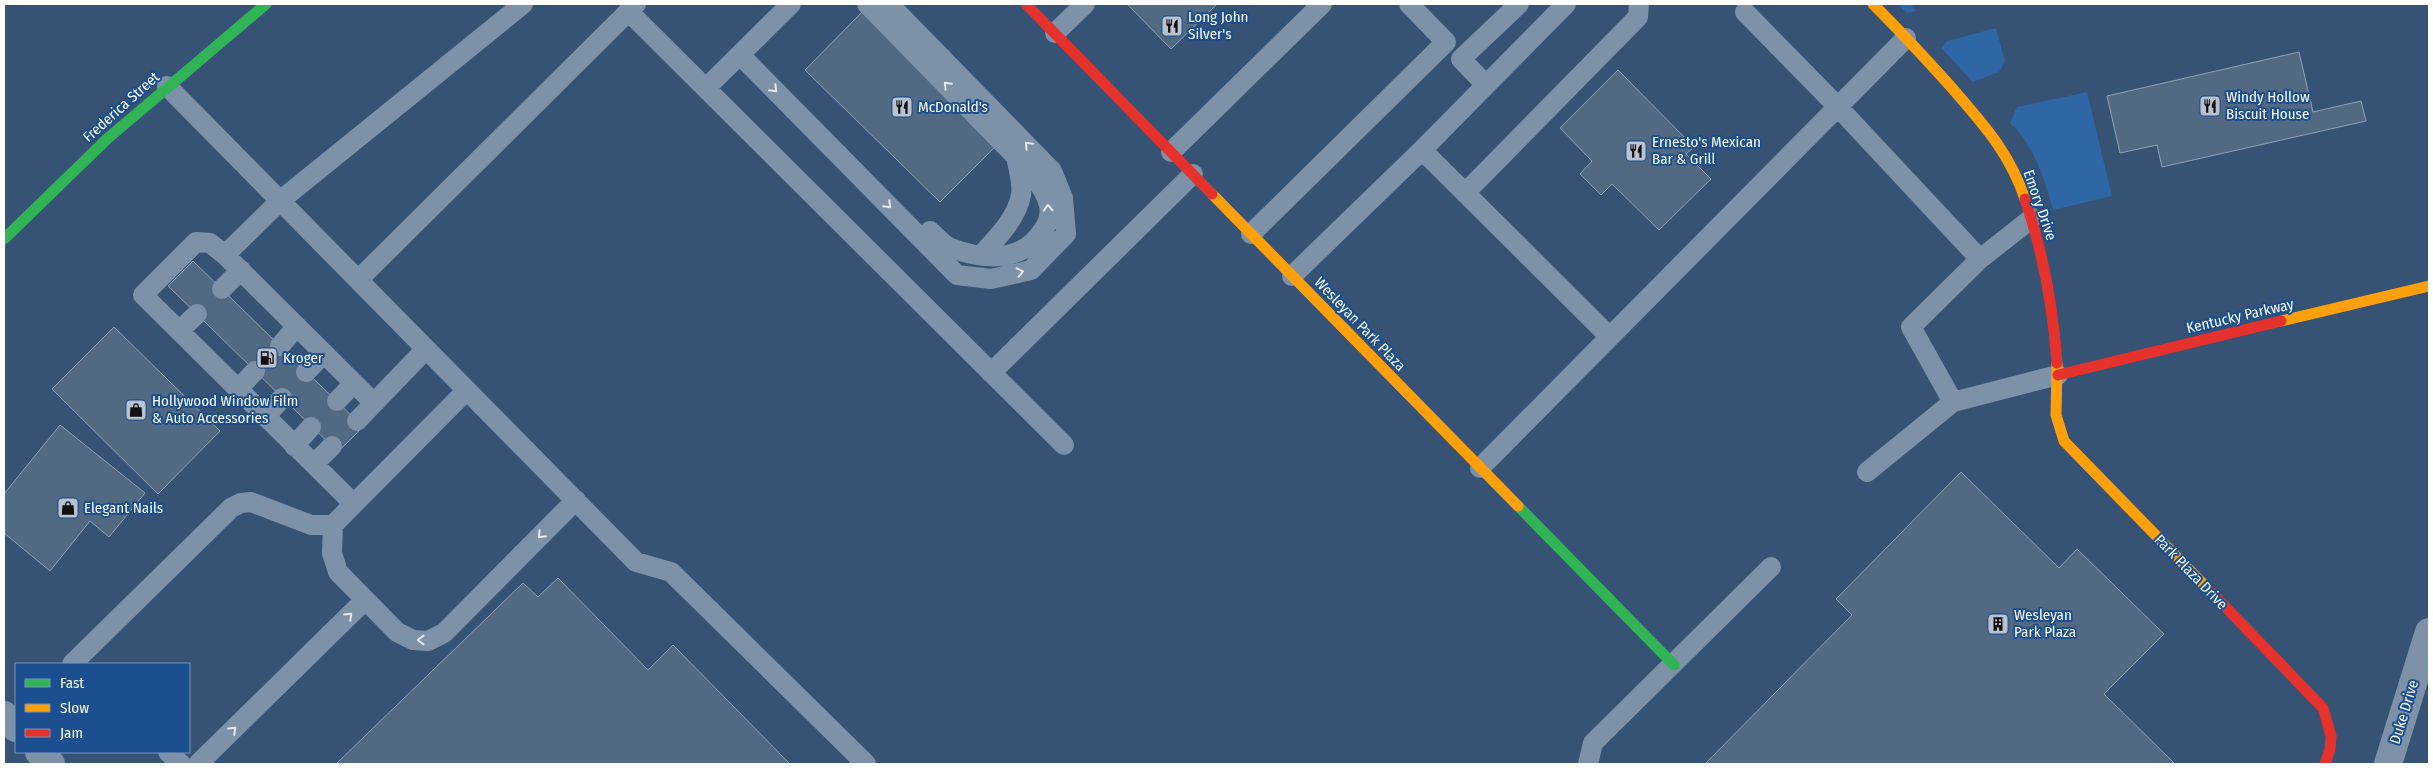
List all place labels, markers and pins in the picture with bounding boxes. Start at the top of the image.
place label: Long John Silver's [1188,8,1248,43]
restaurant icon: Long John Silver's [1160,14,1184,38]
place label: Windy Hollow Biscuit House [2226,88,2310,123]
restaurant icon: Windy Hollow Biscuit House [2198,94,2222,118]
restaurant icon: McDonald's [890,95,914,119]
place label: McDonald's [918,98,988,116]
place label: Ernesto's Mexican Bar & Grill [1652,133,1761,168]
restaurant icon: Ernesto's Mexican Bar & Grill [1624,139,1648,163]
fuel station icon: Kroger [255,346,279,370]
place label: Kroger [283,349,324,367]
place label: Hollywood Window Film & Auto Accessories [152,392,298,427]
shop icon: Hollywood Window Film & Auto Accessories [124,398,148,422]
shop icon: Elegant Nails [56,496,80,520]
place label: Elegant Nails [84,499,163,517]
place label: Wesleyan Park Plaza [2014,606,2076,641]
building icon: Wesleyan Park Plaza [1986,612,2010,636]

